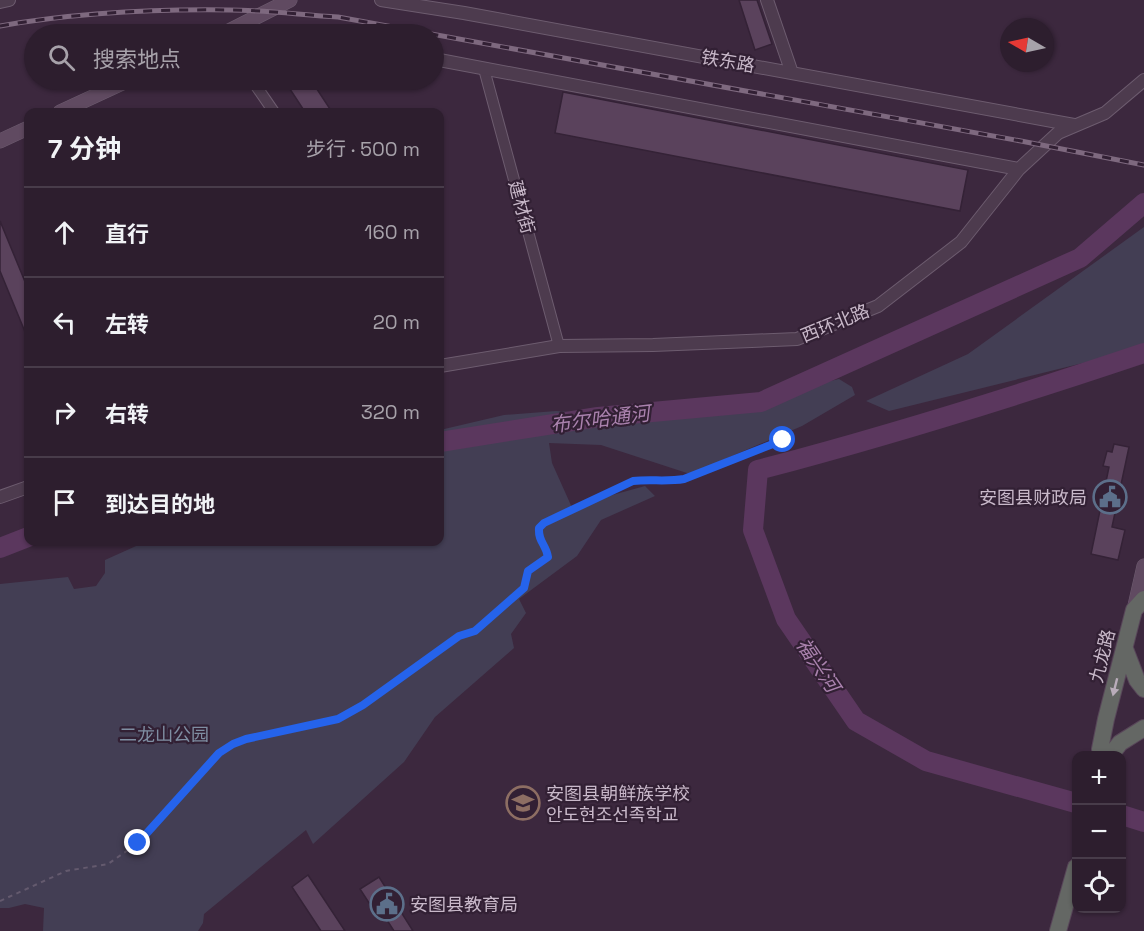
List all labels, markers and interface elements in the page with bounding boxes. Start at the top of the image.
north arrow [1000,18,1054,72]
search box [24,24,444,90]
icon: search [45,41,78,74]
text: 搜索地点 [93,45,181,73]
street label: 铁东路 [699,45,757,77]
text: 7 分钟 [48,132,121,166]
text: 步行 · 500 m [306,136,420,162]
street label: 建材街 [504,178,540,236]
icon: ahead [48,216,81,249]
text: 160 m [364,219,420,245]
text: 直行 [105,220,149,248]
street label: 西环北路 [797,299,873,347]
icon: left [48,306,81,339]
text: 20 m [373,309,420,335]
text: 左转 [105,310,149,338]
icon: right [48,396,81,429]
text: 320 m [361,399,420,425]
text: 右转 [105,400,149,428]
water label: 布尔哈通河 [549,400,655,438]
route start [769,426,795,452]
public building icon: 安图县财政局 [1092,479,1128,515]
icon: arrive [48,486,81,519]
place label: 安图县财政局 [979,486,1087,509]
text: 到达目的地 [105,490,215,518]
street label: 九龙路 [1084,627,1120,685]
water label: 福兴河 [790,633,848,700]
one-way arrow [1110,678,1119,696]
park label: 二龙山公园 [119,723,209,746]
map controls [1072,751,1126,913]
button: + [1072,751,1126,805]
place label: 安图县朝鲜族学校 안도현조선족학교 [546,782,690,826]
school or university icon: 安图县朝鲜族学校 안도현조선족학교 [505,785,541,821]
button: − [1072,805,1126,859]
route end [124,829,150,855]
button: locate [1072,859,1126,913]
public building icon: 安图县教育局 [369,886,405,922]
place label: 安图县教育局 [410,893,518,916]

